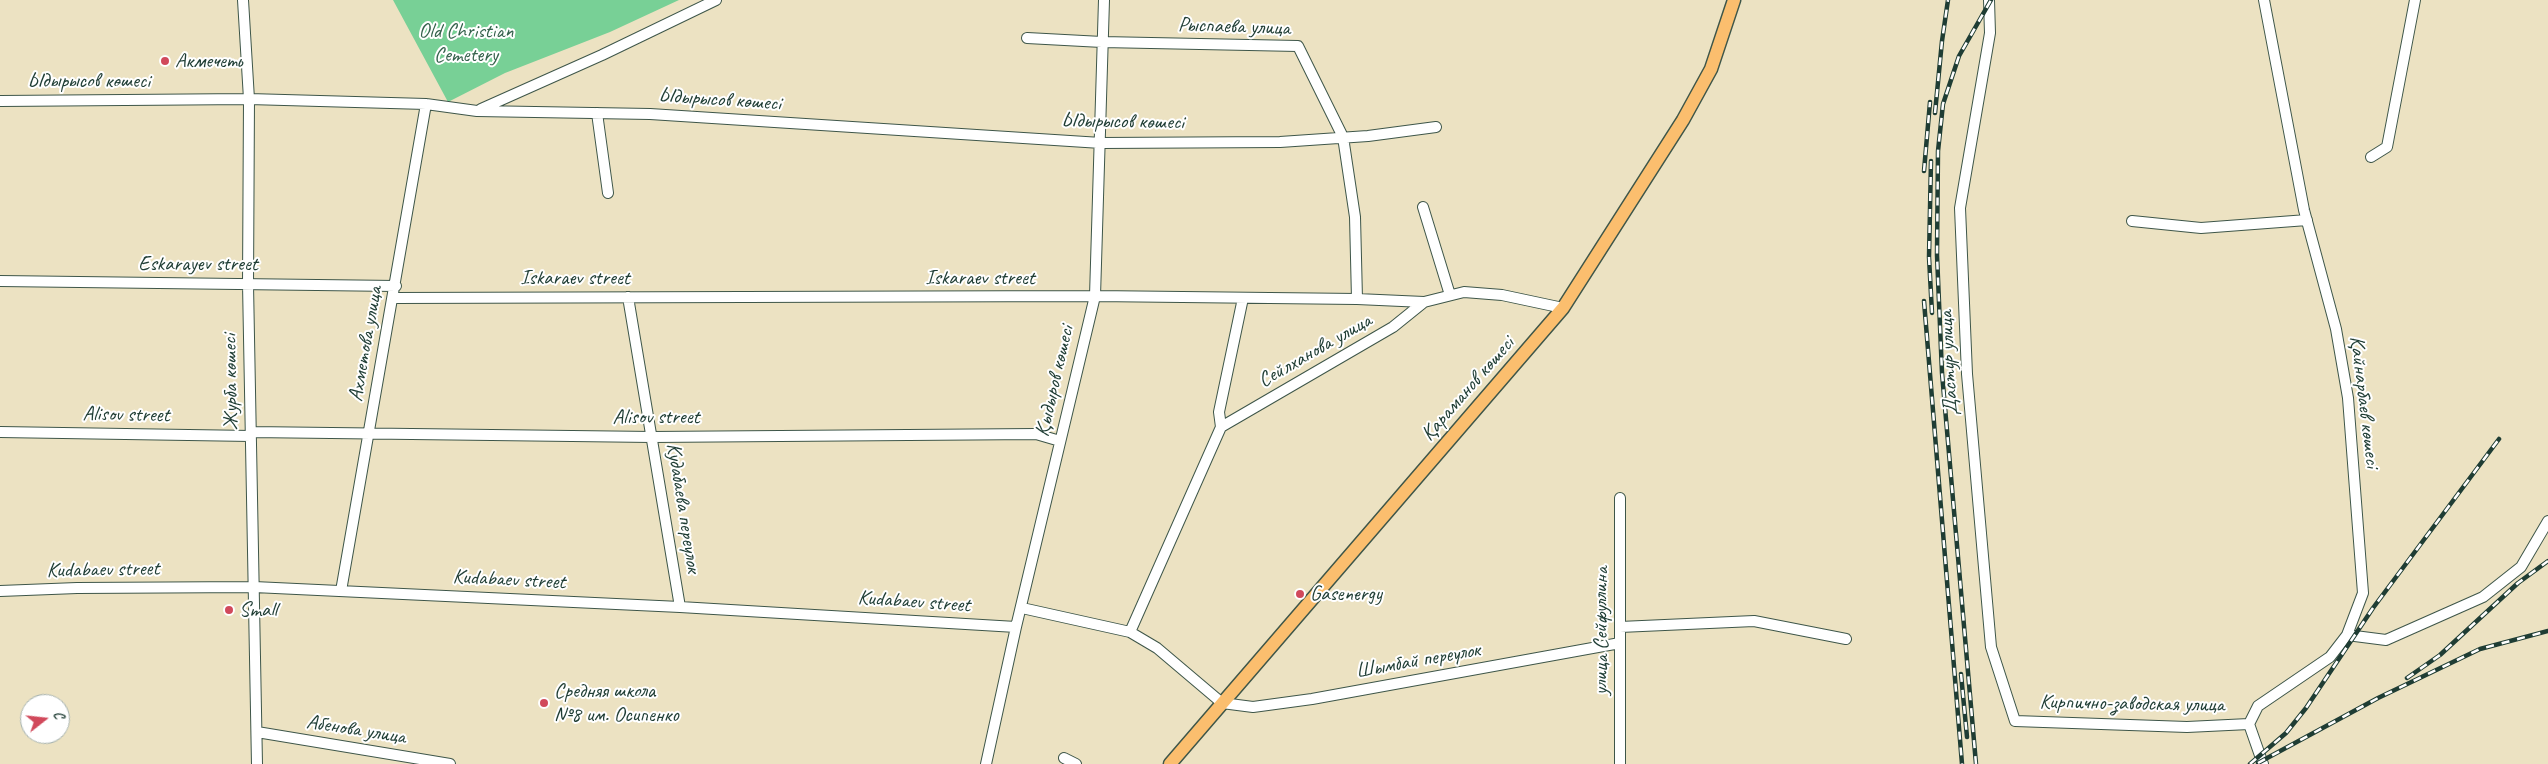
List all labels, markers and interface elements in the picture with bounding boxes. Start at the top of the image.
street label: Рыспаева улица [1177,12,1291,42]
park label: Old Christian Cemetery [419,18,513,68]
place label: Акмечеть [175,48,242,74]
marker: Акмечеть [159,55,171,67]
street label: Ыдырысов көшесі [28,68,150,94]
street label: Ыдырысов көшесі [658,83,782,117]
street label: Ыдырысов көшесі [1062,108,1184,136]
street label: Eskarayev street [138,251,258,277]
street label: Iskaraev street [520,265,630,291]
street label: Iskaraev street [925,265,1035,291]
street label: Ахметова улица [343,284,389,404]
street label: Сейлханова улица [1254,308,1376,394]
street label: Дастур улица [1934,310,1964,416]
street label: Қыдыров көшесі [1030,323,1080,439]
street label: Қараманов көшесі [1416,332,1520,446]
street label: Журба көшесі [218,333,244,431]
street label: Қайнарбаев көшесі [2343,335,2385,469]
street label: Alisov street [82,402,170,428]
street label: Alisov street [613,404,699,430]
street label: Кудабаева переулок [660,441,706,575]
street label: Kudabaev street [47,556,159,584]
street label: Kudabaev street [452,564,566,596]
street label: улица Сейфуллина [1588,567,1614,695]
place label: Gasenergy [1310,581,1382,607]
street label: Kudabaev street [857,586,971,618]
marker: Gasenergy [1294,588,1306,600]
place label: Small [239,597,277,623]
marker: Small [223,604,235,616]
street label: Шымбай переулок [1354,638,1482,684]
place label: Средняя школа №8 им. Осипенко [554,678,679,728]
street label: Кирпично-заводская улица [2039,690,2225,718]
north arrow [20,694,70,744]
marker: Средняя школа №8 им. Осипенко [538,697,550,709]
text: С [50,709,68,721]
street label: Абенова улица [305,710,407,750]

